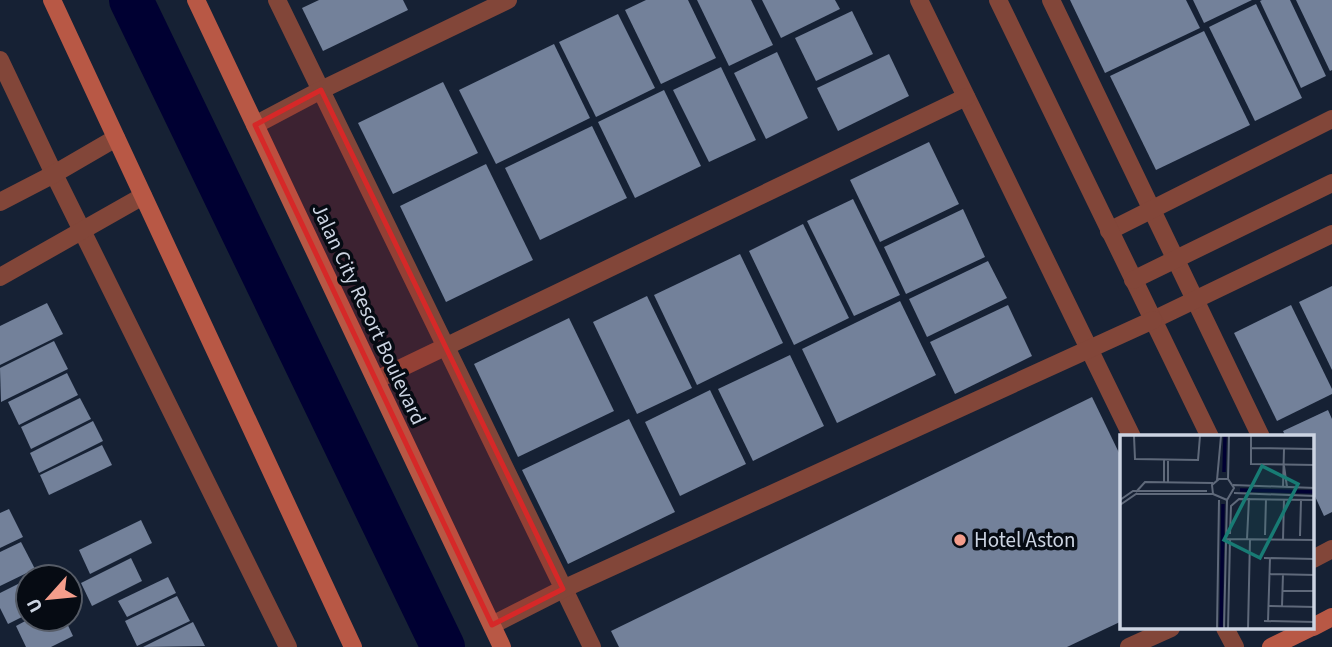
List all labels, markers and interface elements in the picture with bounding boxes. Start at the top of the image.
street label: Jalan City Resort Boulevard [304,198,434,430]
inset map [1120,435,1314,630]
place label: Hotel Aston [974,525,1075,555]
marker: Hotel Aston [952,532,968,548]
north arrow [14,563,84,633]
text: U [20,593,50,617]

